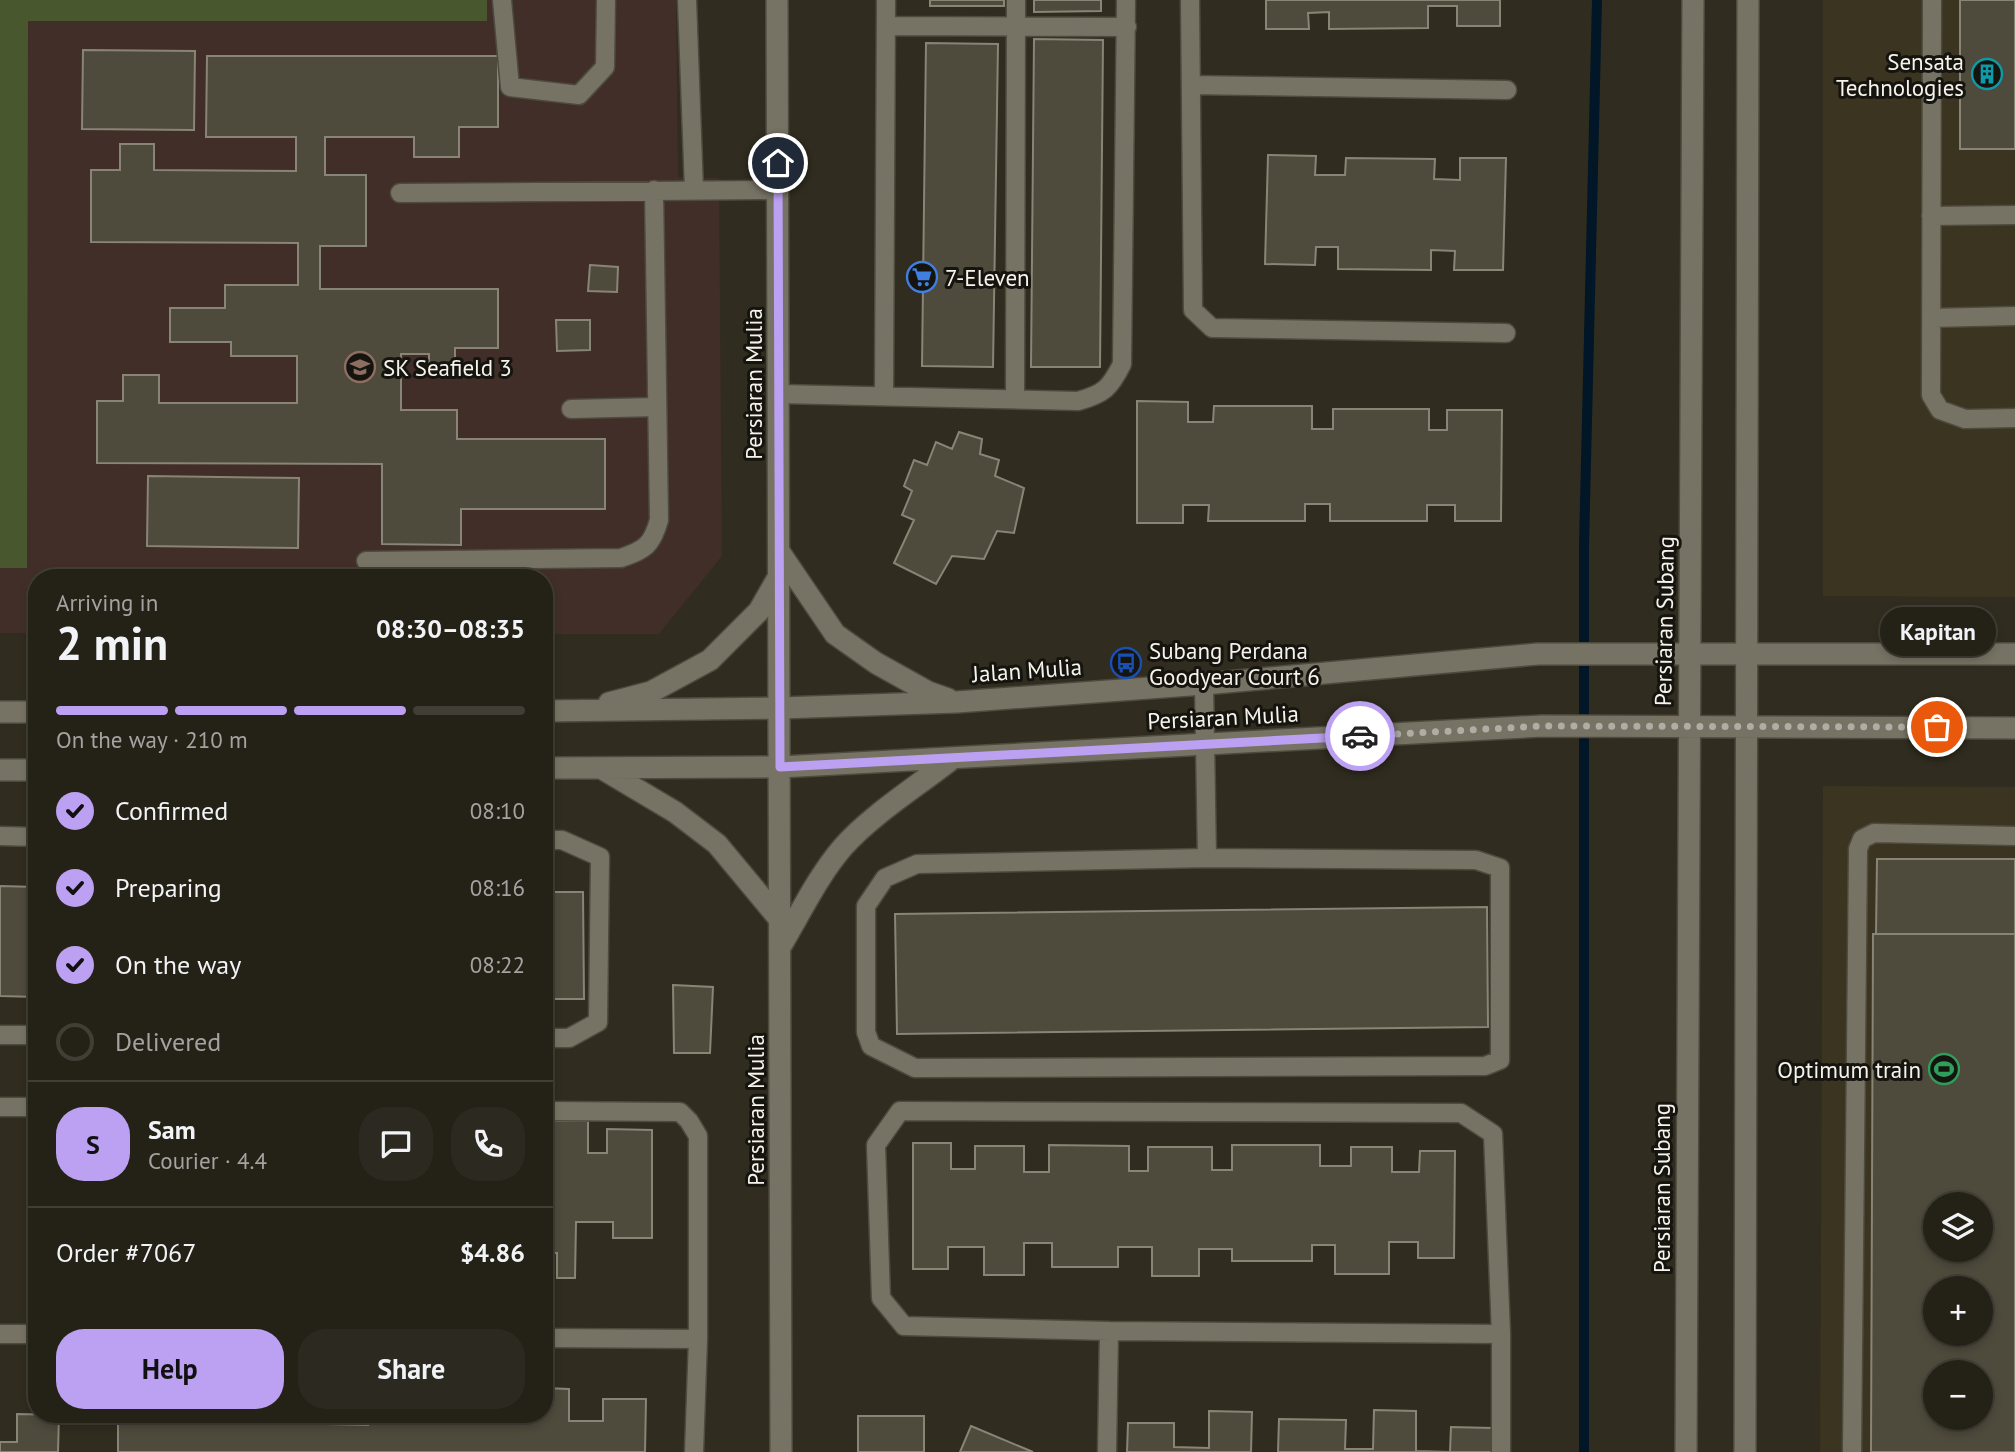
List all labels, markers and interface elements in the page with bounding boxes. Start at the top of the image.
place label: Sensata Technologies [1836,47,1964,102]
building icon: Sensata Technologies [1970,57,2004,91]
pin [748,133,808,193]
icon: home [759,144,797,182]
supermarket icon: 7-Eleven [905,260,939,294]
place label: 7-Eleven [945,263,1030,292]
street label: Persiaran Mulia [739,308,768,460]
school or university icon: SK Seafield 3 [343,350,377,384]
place label: SK Seafield 3 [383,353,512,382]
street label: Persiaran Subang [1648,536,1680,706]
text: Arriving in [56,588,158,617]
callout: Kapitan [1879,608,1995,657]
text: 08:30–08:35 [376,612,525,645]
text: 2 min [56,613,168,673]
text: Kapitan [1900,617,1976,646]
place label: Subang Perdana Goodyear Court 6 [1149,636,1320,691]
bus stop icon: Subang Perdana Goodyear Court 6 [1109,646,1143,680]
street label: Jalan Mulia [970,652,1083,688]
pin [1907,697,1967,757]
street label: Persiaran Mulia [1147,699,1299,735]
courier [1325,701,1395,771]
icon: bag [1918,708,1956,746]
icon: car [1341,717,1379,755]
text: On the way · 210 m [56,725,248,754]
icon: check [56,792,94,830]
text: Confirmed [115,794,228,827]
text: 08:10 [470,796,525,825]
icon: check [56,869,94,907]
text: Preparing [115,871,222,904]
text: 08:16 [470,873,525,902]
icon: check [56,946,94,984]
text: On the way [115,948,241,981]
text: 08:22 [470,950,525,979]
text: Delivered [115,1025,221,1058]
street label: Persiaran Mulia [741,1034,770,1186]
sports icon: Optimum train [1927,1052,1961,1086]
place label: Optimum train [1777,1055,1921,1084]
street label: Persiaran Subang [1647,1103,1676,1273]
button: chat [359,1107,433,1181]
button: phone [451,1107,525,1181]
text: Sam [148,1113,196,1146]
text: S [86,1128,100,1161]
text: Courier · 4.4 [148,1146,267,1175]
map controls [1923,1192,1993,1430]
button: layers [1923,1192,1993,1262]
text: Order #7067 [56,1236,196,1269]
text: $4.86 [460,1236,525,1269]
button: + [1923,1276,1993,1346]
button: Help [56,1329,284,1409]
button: Share [298,1329,525,1409]
button: − [1923,1360,1993,1430]

